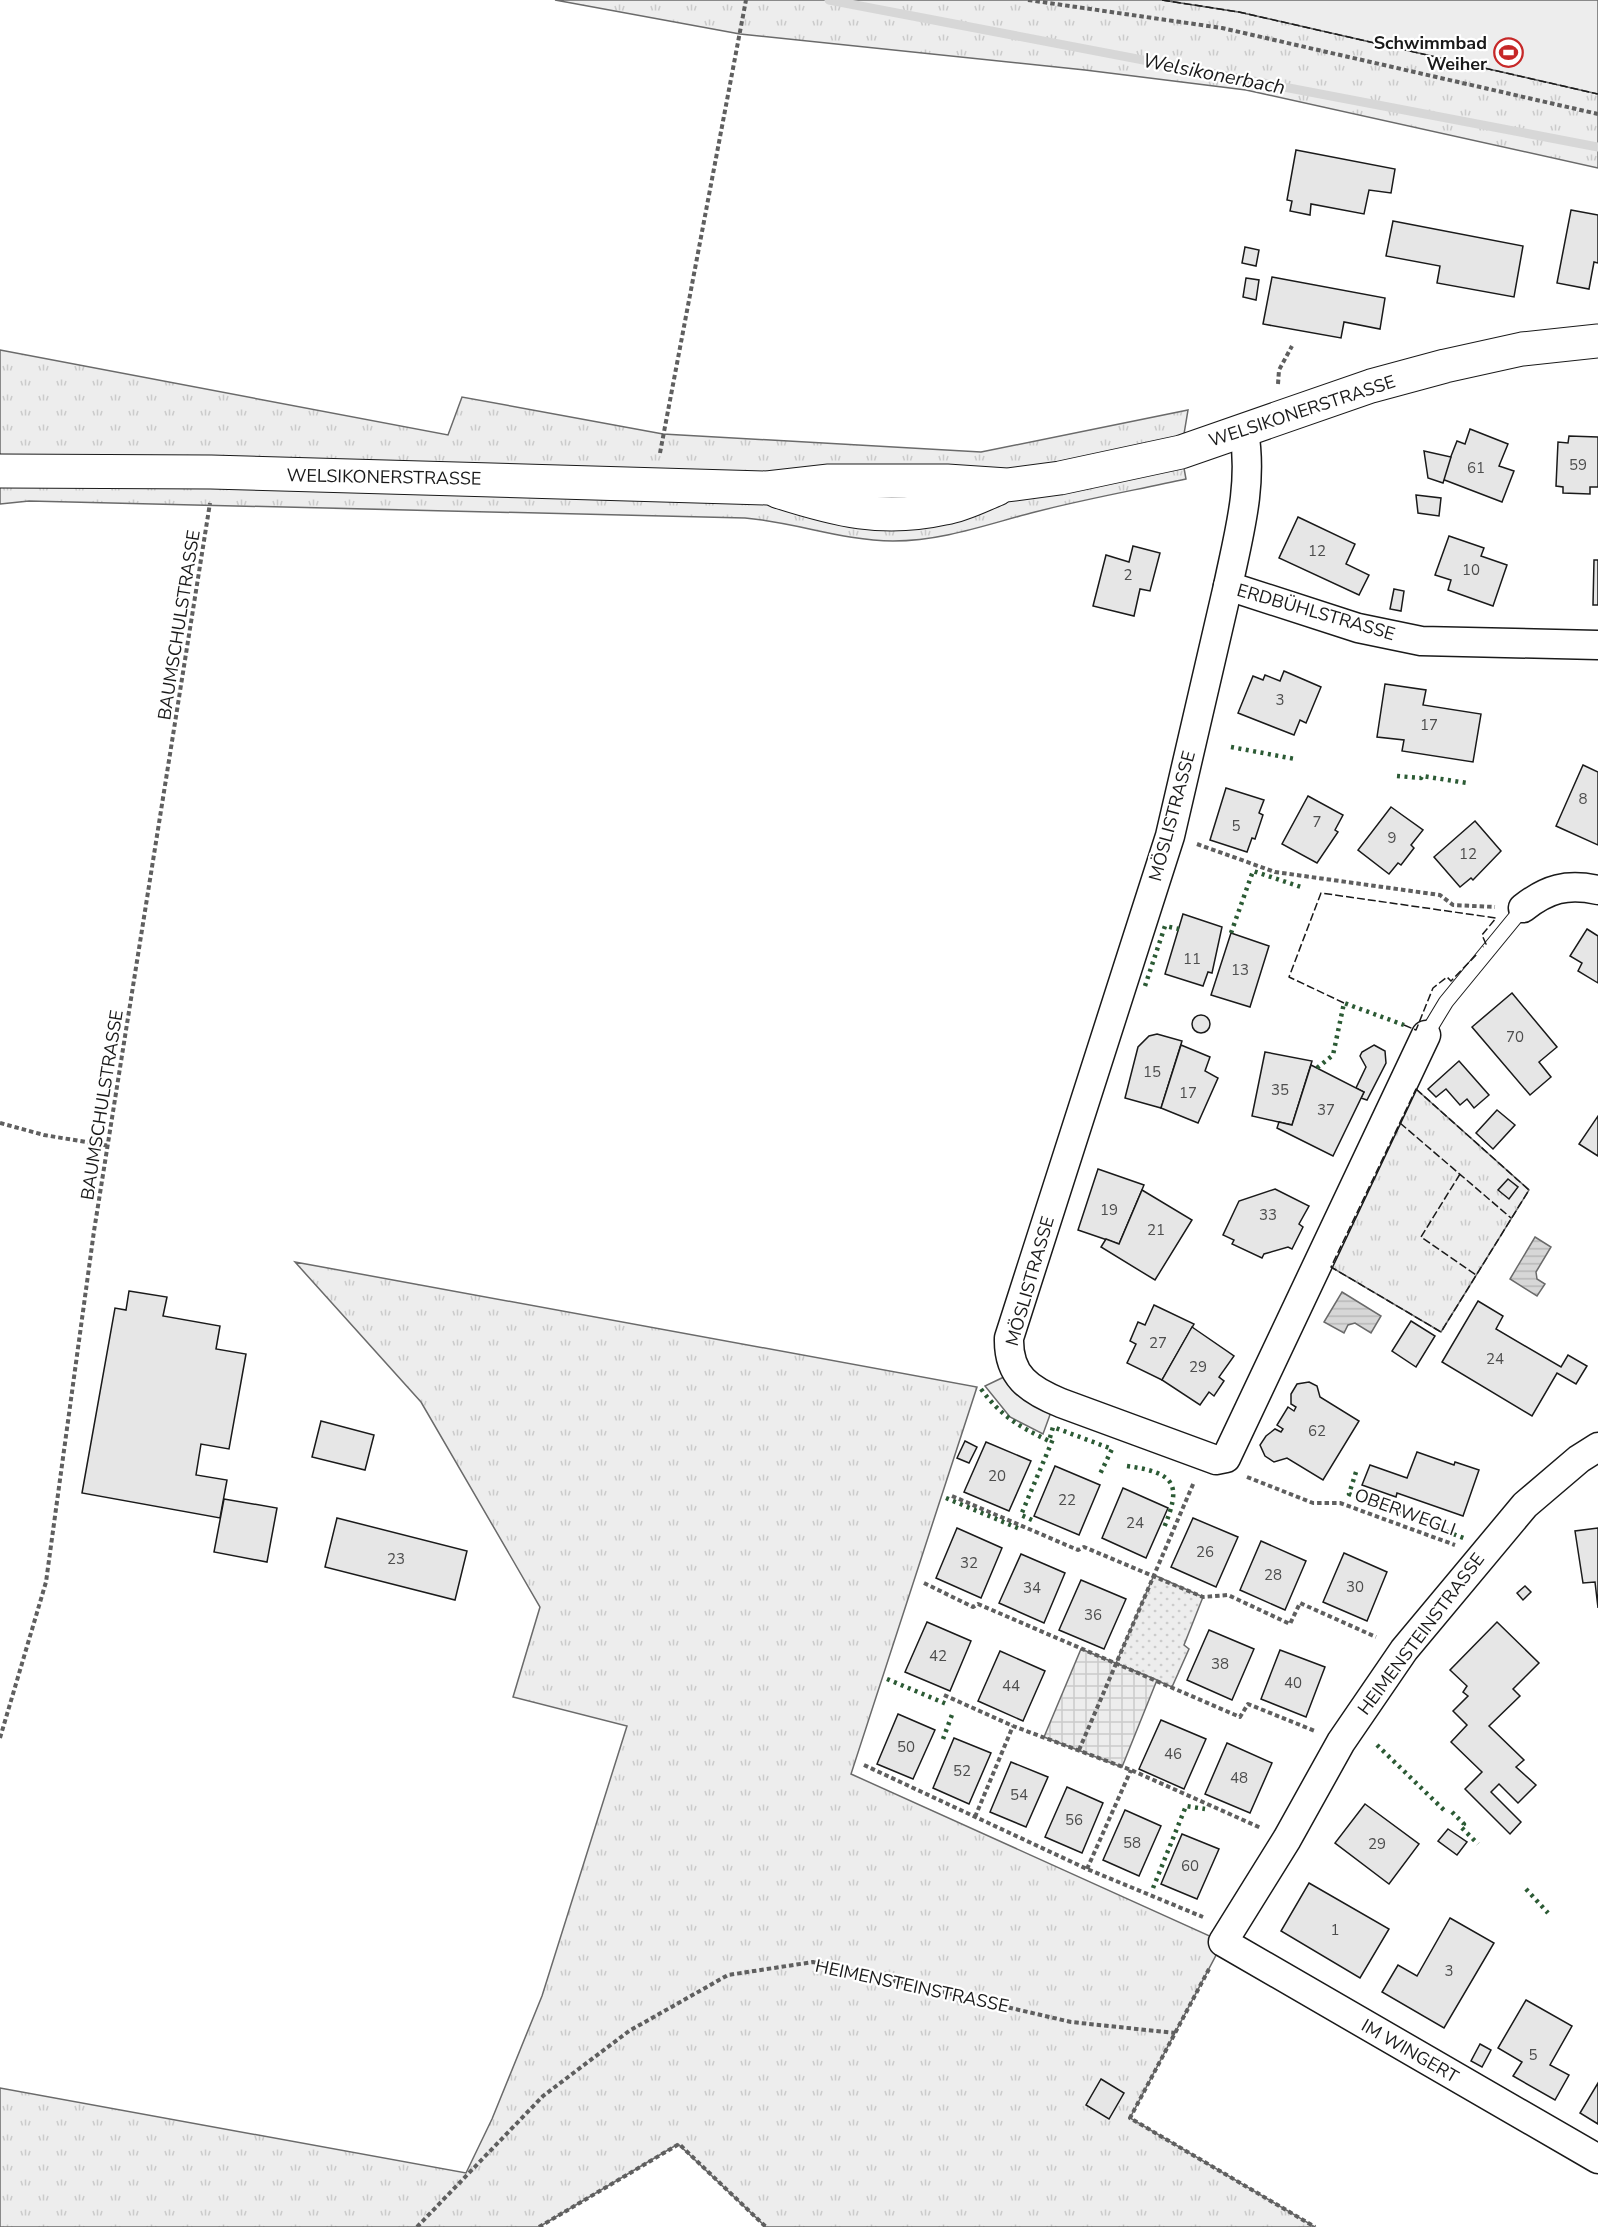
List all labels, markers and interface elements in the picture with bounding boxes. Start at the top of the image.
place label: Schwimmbad Weiher [1374,31,1487,76]
sports icon: Schwimmbad Weiher [1492,37,1524,69]
water label: Welsikonerbach [1141,47,1287,101]
street label: WELSIKONERSTRASSE [1206,369,1398,453]
house number: 59 [1569,455,1587,475]
house number: 61 [1467,458,1485,478]
street label: WELSIKONERSTRASSE [286,463,482,491]
street label: BAUMSCHULSTRASSE [152,528,206,722]
house number: 12 [1308,541,1326,561]
house number: 10 [1462,560,1480,580]
house number: 2 [1123,565,1133,585]
street label: ERDBÜHLSTRASSE [1234,578,1398,646]
house number: 3 [1275,690,1285,710]
house number: 17 [1420,715,1438,735]
street label: MÖSLISTRASSE [1143,748,1201,884]
house number: 8 [1578,789,1588,809]
house number: 7 [1312,812,1322,832]
house number: 5 [1231,816,1241,836]
house number: 9 [1387,828,1397,848]
house number: 12 [1459,844,1477,864]
house number: 11 [1183,949,1201,969]
house number: 13 [1231,960,1249,980]
street label: BAUMSCHULSTRASSE [75,1008,129,1202]
house number: 70 [1506,1027,1524,1047]
house number: 15 [1143,1062,1161,1082]
house number: 35 [1271,1080,1289,1100]
house number: 17 [1179,1083,1197,1103]
house number: 37 [1317,1100,1335,1120]
house number: 19 [1100,1200,1118,1220]
house number: 33 [1259,1205,1277,1225]
street label: MÖSLISTRASSE [1000,1213,1060,1349]
house number: 21 [1147,1220,1165,1240]
house number: 27 [1149,1333,1167,1353]
house number: 24 [1486,1349,1504,1369]
house number: 29 [1189,1357,1207,1377]
house number: 62 [1308,1421,1326,1441]
house number: 20 [988,1466,1006,1486]
street label: OBERWEGLI [1351,1483,1459,1541]
house number: 22 [1058,1490,1076,1510]
house number: 24 [1126,1513,1144,1533]
house number: 26 [1196,1542,1214,1562]
street label: HEIMENSTEINSTRASSE [1352,1548,1490,1720]
house number: 23 [387,1549,405,1569]
house number: 32 [960,1553,978,1573]
house number: 28 [1264,1565,1282,1585]
house number: 30 [1346,1577,1364,1597]
house number: 34 [1023,1578,1041,1598]
house number: 36 [1084,1605,1102,1625]
house number: 42 [929,1646,947,1666]
house number: 38 [1211,1654,1229,1674]
house number: 40 [1284,1673,1302,1693]
house number: 44 [1002,1676,1020,1696]
house number: 50 [897,1737,915,1757]
house number: 46 [1164,1744,1182,1764]
house number: 52 [953,1761,971,1781]
house number: 48 [1230,1768,1248,1788]
house number: 54 [1010,1785,1028,1805]
house number: 56 [1065,1810,1083,1830]
house number: 58 [1123,1833,1141,1853]
house number: 29 [1368,1834,1386,1854]
house number: 60 [1181,1856,1199,1876]
house number: 1 [1330,1920,1340,1940]
street label: HEIMENSTEINSTRASSE [813,1954,1011,2018]
house number: 3 [1444,1961,1454,1981]
street label: IM WINGERT [1357,2013,1463,2089]
house number: 5 [1528,2045,1538,2065]

